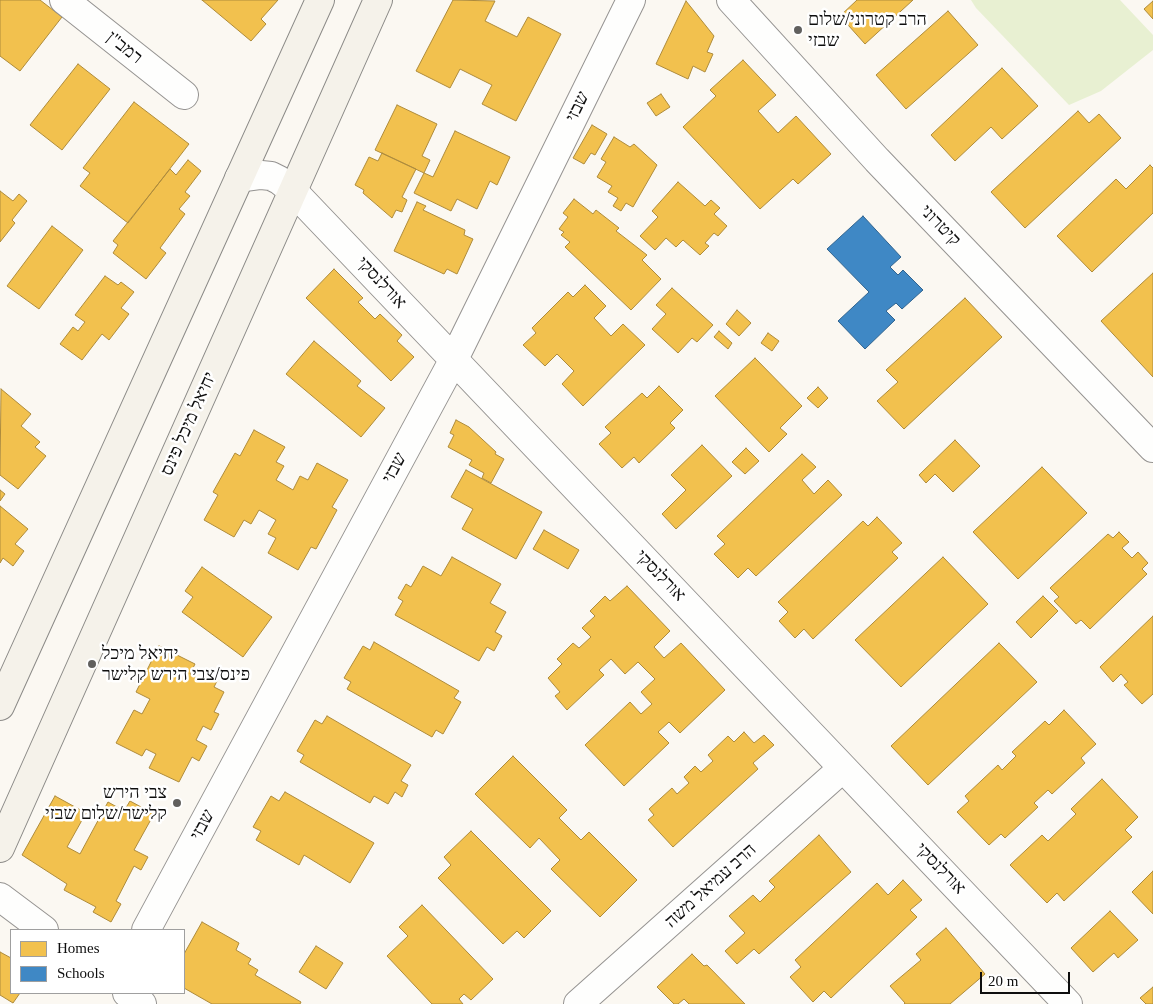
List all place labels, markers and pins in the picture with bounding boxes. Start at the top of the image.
place label: הרב קטרוני/שלום שבזי [808,9,927,52]
marker: הרב קטרוני/שלום שבזי [792,24,804,36]
place label: יחיאל מיכל פינס/צבי הירש קלישר [102,643,250,686]
marker: יחיאל מיכל פינס/צבי הירש קלישר [86,658,98,670]
place label: צבי הירש קלישר/שלום שבזי [45,782,167,824]
marker: צבי הירש קלישר/שלום שבזי [171,797,183,809]

